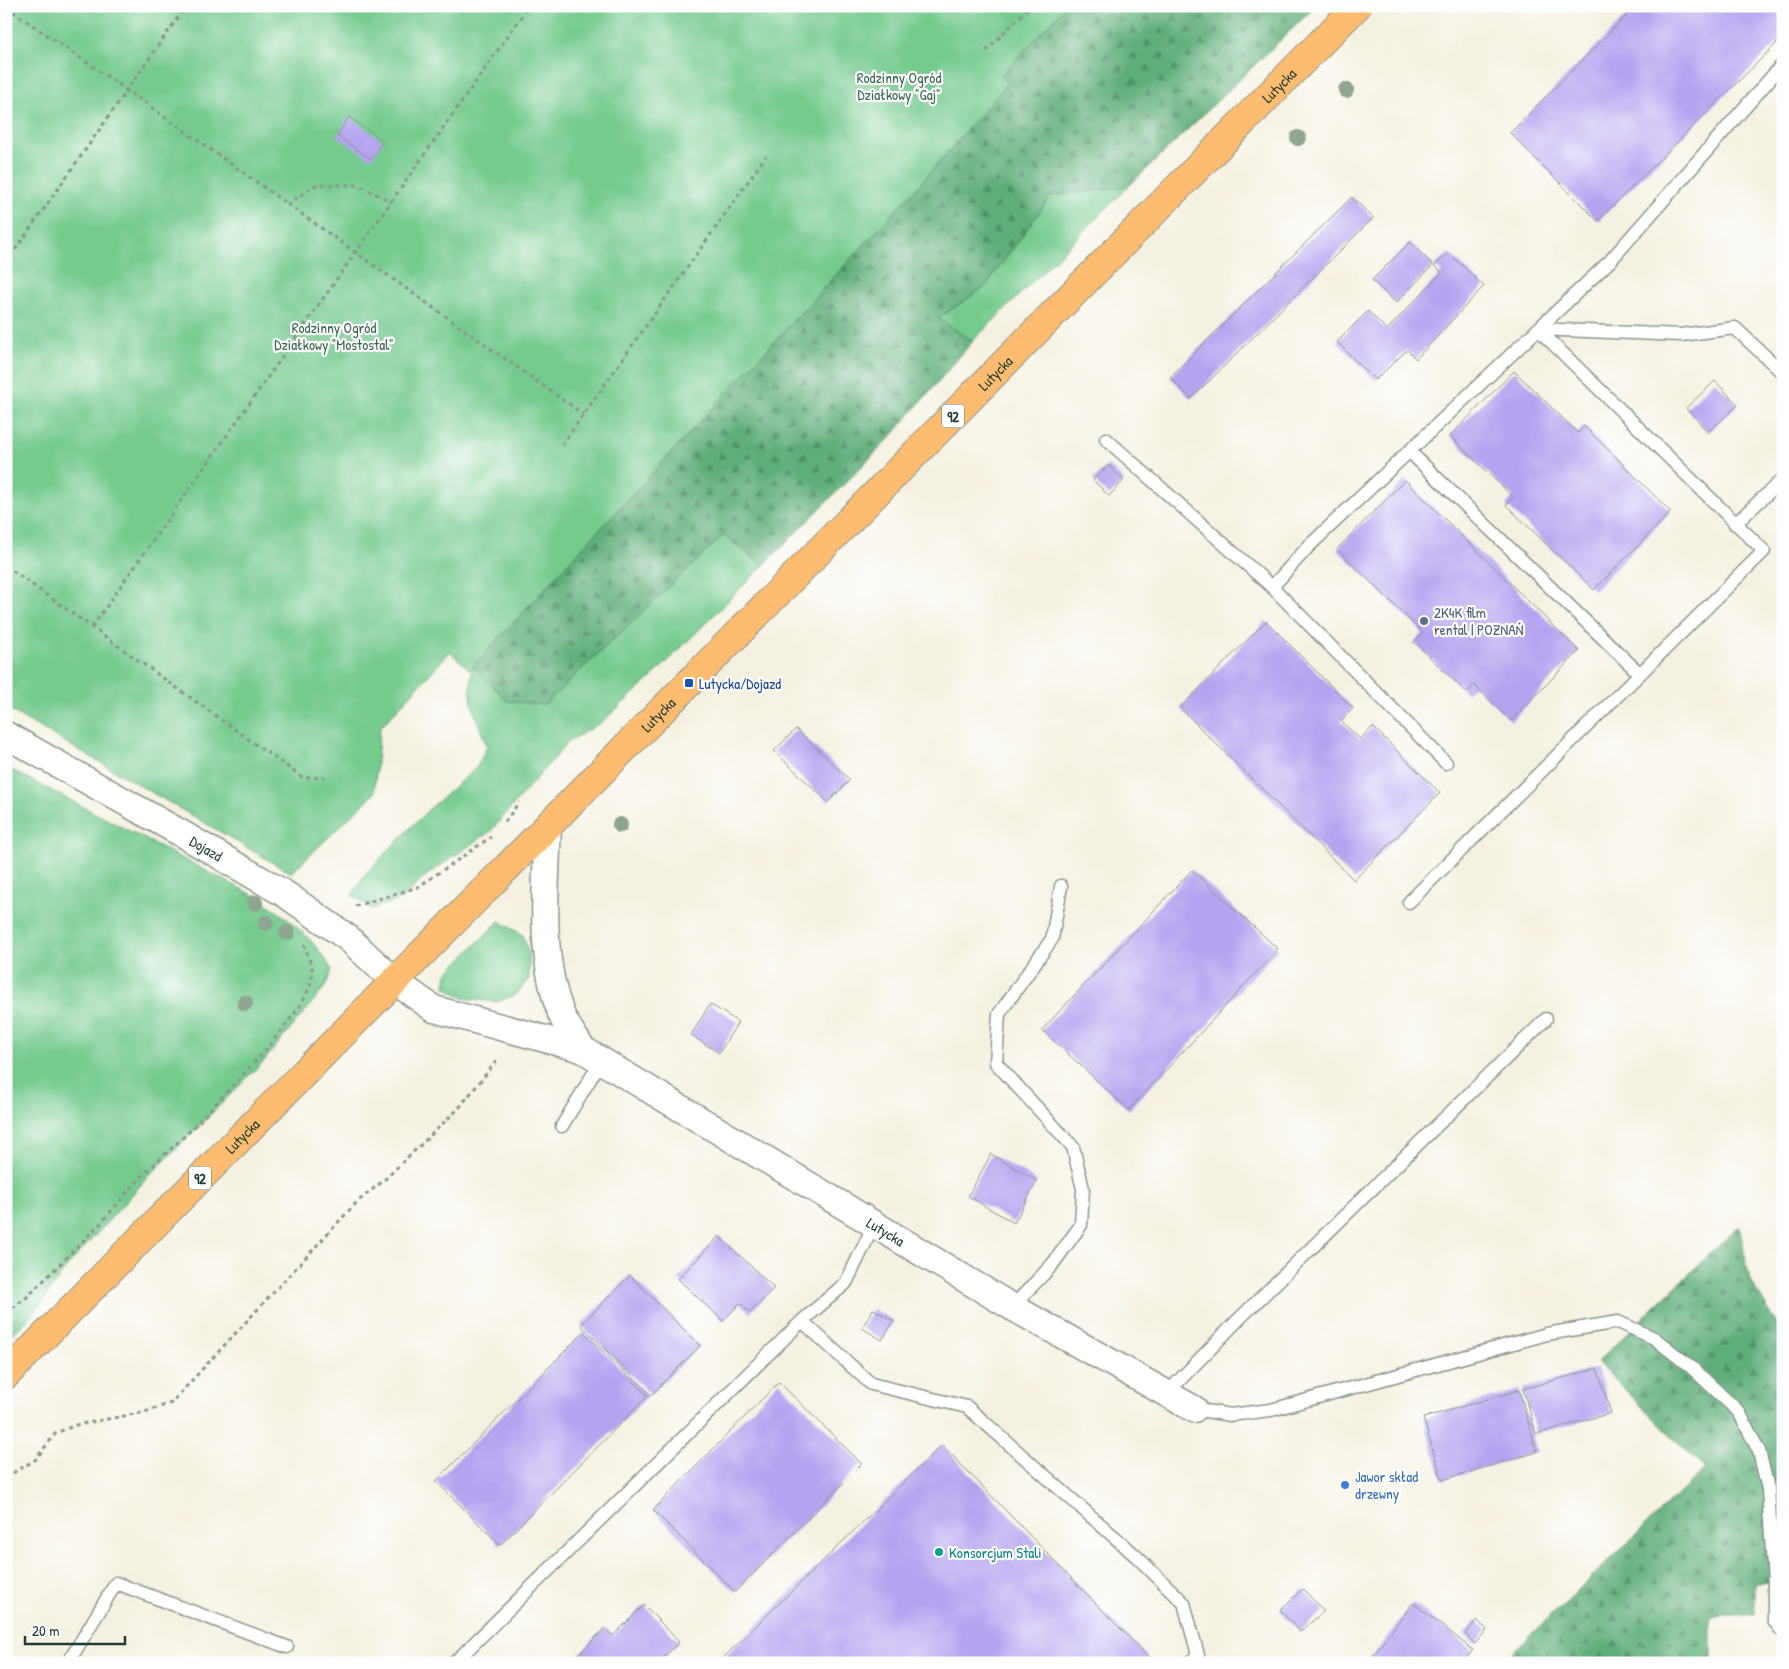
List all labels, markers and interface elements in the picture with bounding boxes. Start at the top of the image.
street label: Lutycka [1257,63,1301,107]
park label: Rodzinny Ogród Działkowy "Gaj" [857,67,941,105]
park label: Rodzinny Ogród Działkowy "Mostostal" [274,317,394,355]
street label: Lutycka [973,351,1017,395]
road number: 92 [942,404,964,428]
place label: 2K4K film rental | POZNAŃ [1434,602,1524,640]
marker: 2K4K film rental | POZNAŃ [1418,615,1430,627]
place label: Lutycka/Dojazd [699,673,781,694]
marker: Lutycka/Dojazd [683,677,695,689]
street label: Lutycka [636,692,680,736]
street label: Dojazd [186,830,227,866]
street label: Lutycka [220,1114,264,1158]
road number: 92 [189,1166,211,1190]
street label: Lutycka [863,1212,909,1251]
place label: Jawor skład drzewny [1355,1466,1418,1504]
marker: Jawor skład drzewny [1339,1479,1351,1491]
place label: Konsorcjum Stali [949,1542,1042,1563]
marker: Konsorcjum Stali [933,1546,945,1558]
scale bar [25,1614,125,1646]
text: 20 m [32,1620,59,1641]

